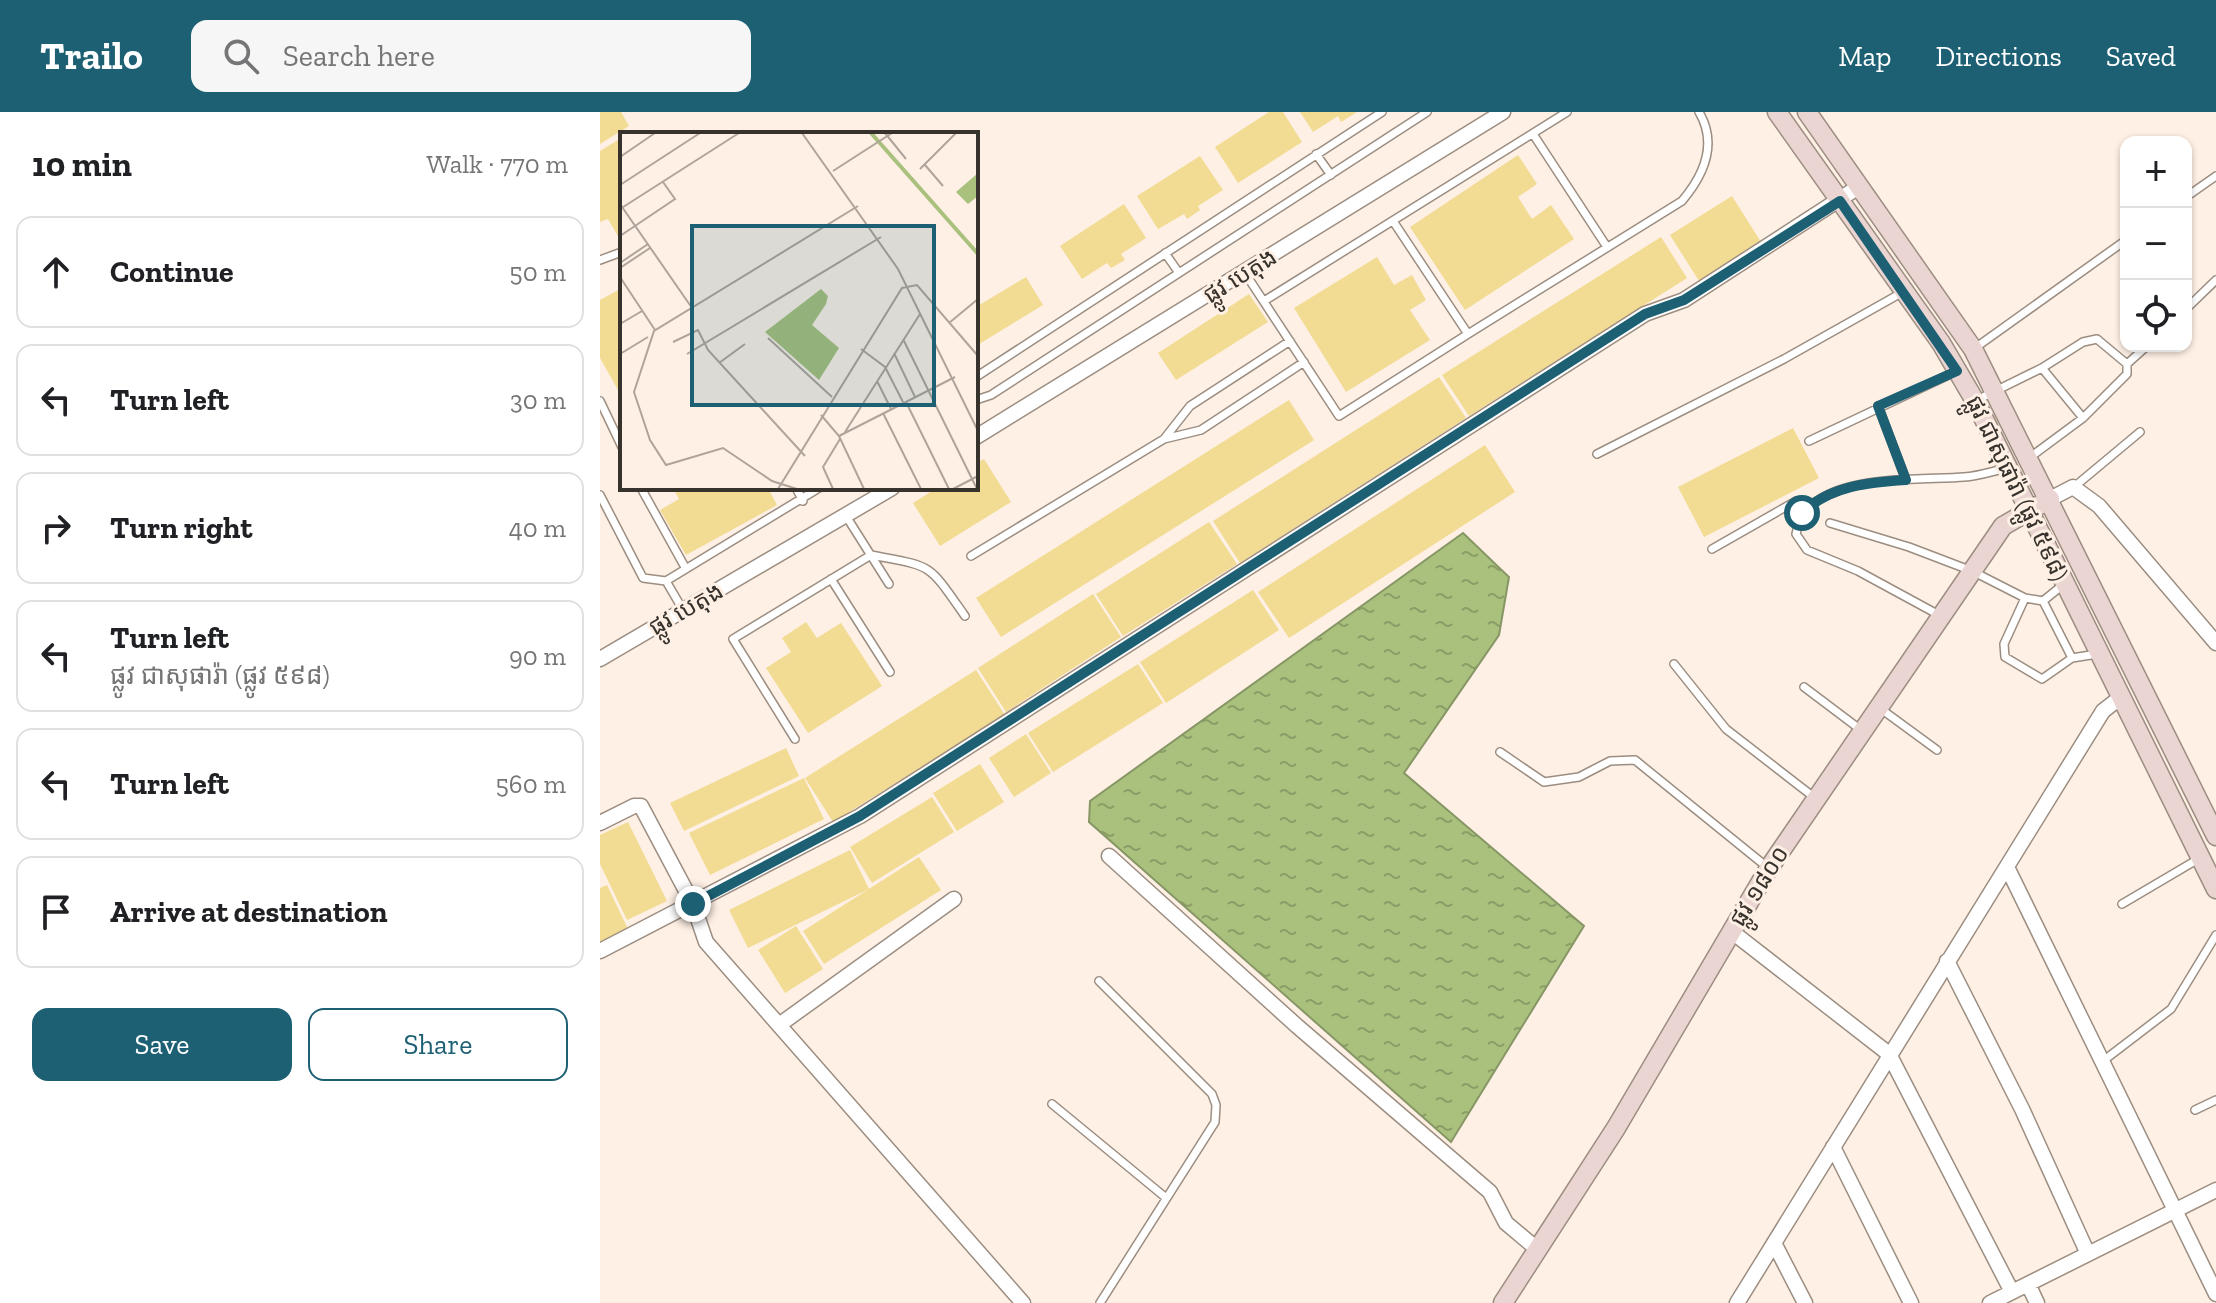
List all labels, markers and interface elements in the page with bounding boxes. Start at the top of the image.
search box [191,20,751,92]
text: Trailo [40,33,143,79]
icon: search [219,34,263,78]
text: Search here [283,38,435,74]
text: Map [1838,40,1891,73]
text: Directions [1935,40,2062,73]
text: Saved [2106,40,2176,73]
inset map [620,132,978,490]
map controls [2120,136,2192,352]
button: + [2120,136,2192,208]
text: 10 min [32,144,132,185]
text: Walk · 770 m [427,148,568,180]
button: − [2120,208,2192,280]
street label: ផ្លូវ បេតុង [1198,242,1286,316]
icon: ahead [34,250,78,294]
text: Continue [110,254,234,290]
text: 50 m [509,256,566,288]
button: locate [2120,280,2192,352]
icon: left [34,378,78,422]
text: Turn left [110,382,229,418]
text: 30 m [510,384,566,416]
street label: ផ្លូវ ជាសុផារ៉ា (ផ្លូវ ៥៩៨) [1953,390,2075,589]
route start [1784,495,1820,531]
icon: right [34,506,78,550]
text: Turn right [110,510,252,546]
text: 40 m [509,512,566,544]
street label: ផ្លូវ បេតុង [643,576,732,648]
text: Turn left [110,620,229,656]
icon: left [34,634,78,678]
text: 90 m [509,640,566,672]
text: ផ្លូវ ជាសុផារ៉ា (ផ្លូវ ៥៩៨) [110,659,330,691]
icon: left [34,762,78,806]
text: Turn left [110,766,229,802]
text: 560 m [496,768,566,800]
street label: ផ្លូវ ១៨០០ [1723,840,1801,936]
route end [675,886,711,922]
icon: arrive [34,890,78,934]
text: Arrive at destination [110,894,387,930]
button: Save [32,1008,292,1081]
button: Share [308,1008,568,1081]

